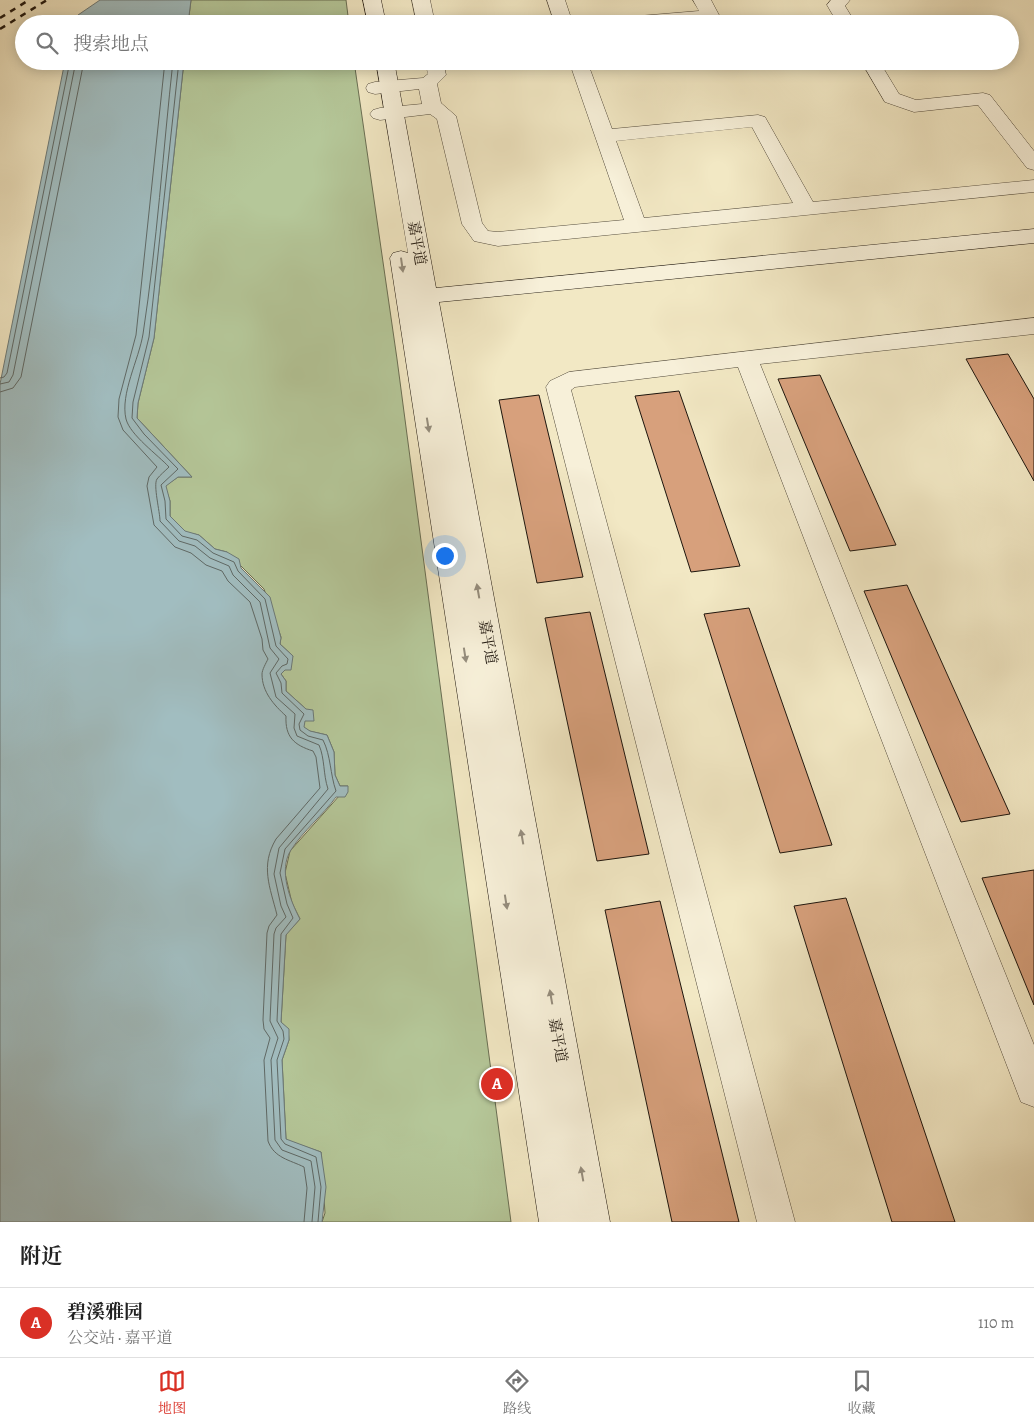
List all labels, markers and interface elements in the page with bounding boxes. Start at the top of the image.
search box [15,15,1019,70]
icon: search [33,29,61,57]
text: 搜索地点 [73,31,149,57]
street label: 嘉平道 [403,219,431,267]
one-way arrow [398,257,406,273]
one-way arrow [424,418,432,434]
your location [432,543,458,569]
one-way arrow [474,582,482,598]
street label: 嘉平道 [474,618,502,666]
one-way arrow [462,647,470,663]
one-way arrow [518,828,526,844]
one-way arrow [502,894,510,910]
one-way arrow [546,988,554,1004]
street label: 嘉平道 [544,1016,572,1064]
pin: A [481,1065,513,1103]
one-way arrow [578,1166,586,1182]
text: 附近 [20,1242,62,1270]
text: 碧溪雅园 [67,1299,143,1325]
text: A [31,1312,41,1334]
text: 110 m [978,1312,1014,1334]
text: 公交站 · 嘉平道 [67,1327,173,1349]
tab: 地图 [158,1367,186,1418]
tab: 路线 [503,1367,531,1418]
tab: 收藏 [848,1367,876,1418]

